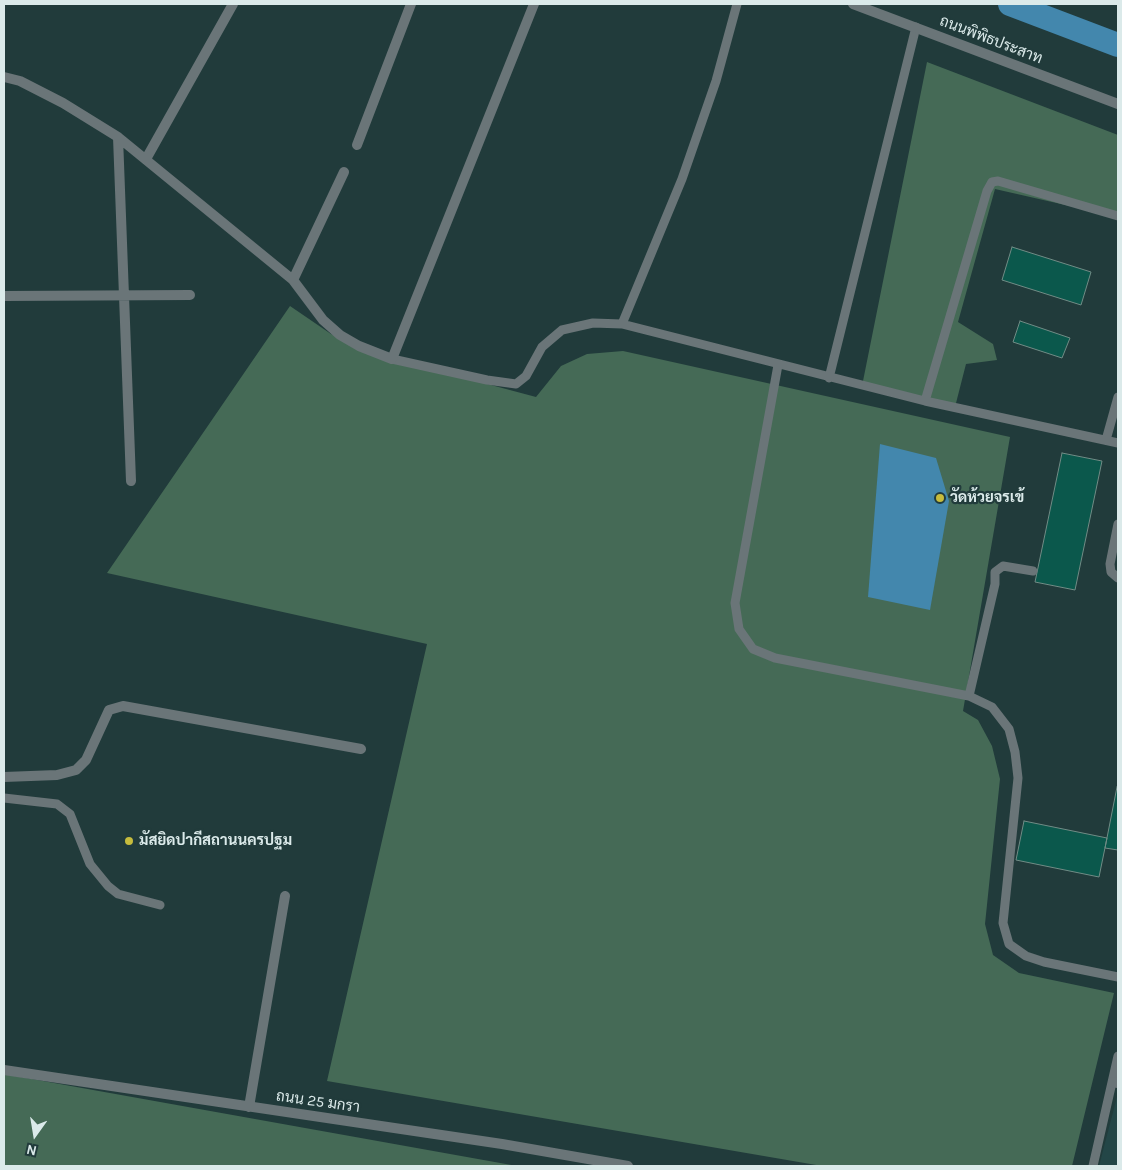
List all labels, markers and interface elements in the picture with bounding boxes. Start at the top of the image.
street label: ถนนพิพิธประสาท [937,12,1045,68]
place label: วัดห้วยจรเข้ [950,489,1024,507]
marker: วัดห้วยจรเข้ [934,492,946,504]
place label: มัสยิดปากีสถานนครปฐม [139,832,292,850]
marker: มัสยิดปากีสถานนครปฐม [123,835,135,847]
street label: ถนน 25 มกรา [275,1087,361,1117]
north arrow [10,1110,60,1160]
text: N [25,1141,38,1160]

